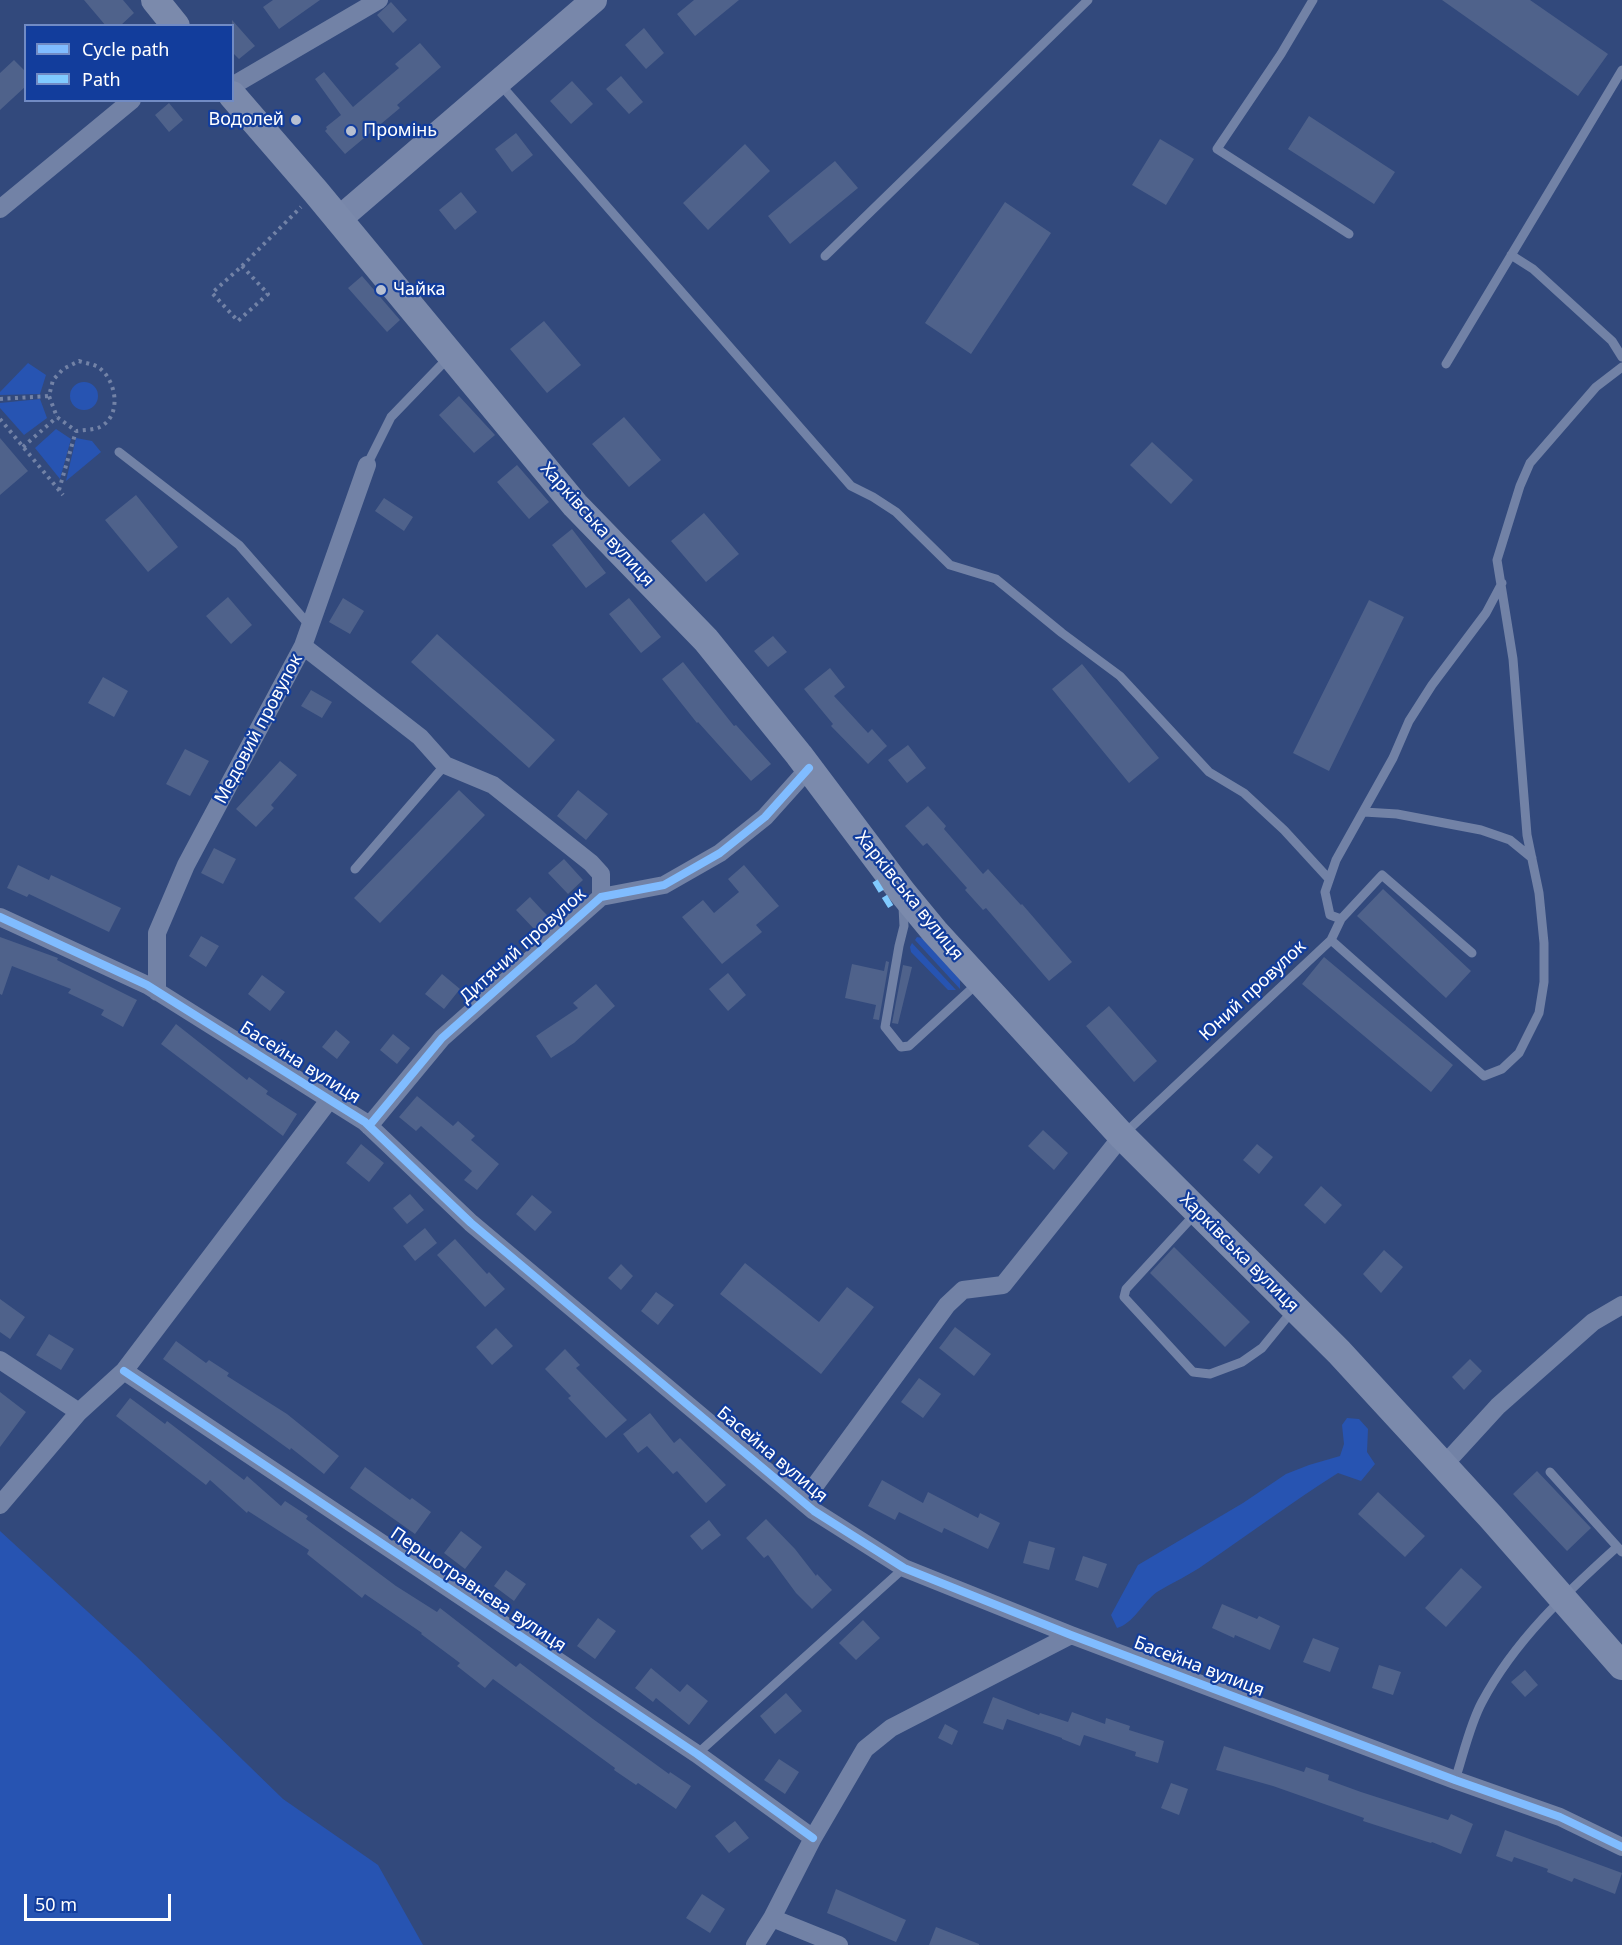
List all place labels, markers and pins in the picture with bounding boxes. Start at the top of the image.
place label: Водолей [209,109,284,131]
marker: Водолей [289,113,303,127]
place label: Промінь [363,120,437,142]
marker: Промінь [344,124,358,138]
place label: Чайка [393,279,446,301]
marker: Чайка [374,283,388,297]

